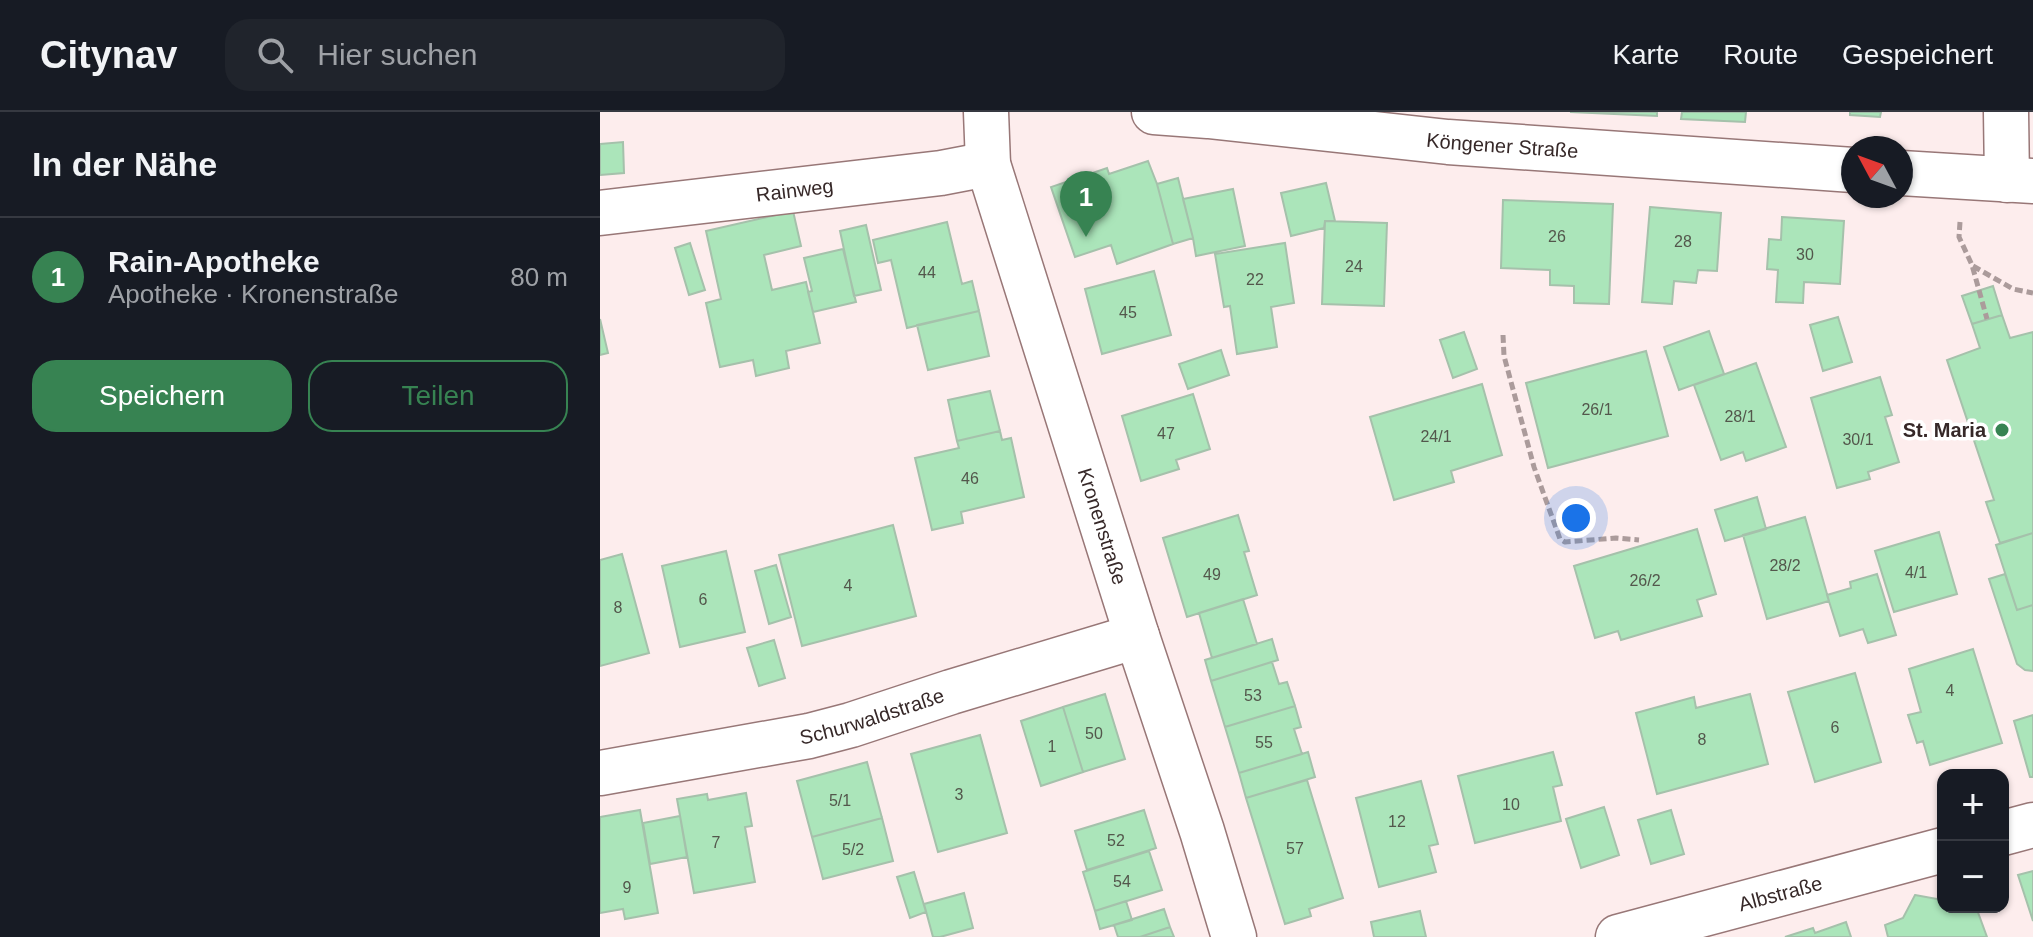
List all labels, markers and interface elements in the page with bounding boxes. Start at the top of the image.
search box [225,19,785,91]
icon: search [253,33,297,77]
text: Citynav [40,34,177,76]
text: Hier suchen [317,38,477,71]
text: Karte [1612,39,1679,70]
text: Route [1723,39,1798,70]
text: Gespeichert [1842,39,1993,70]
street label: Köngener Straße [1425,129,1579,162]
north arrow [1841,136,1913,208]
text: In der Nähe [32,145,217,183]
pin: 1 [1060,171,1112,237]
street label: Rainweg [755,175,835,206]
house number: 26 [1548,228,1566,245]
house number: 28 [1674,233,1692,250]
text: Rain-Apotheke [108,245,320,278]
house number: 30 [1796,246,1814,263]
house number: 24 [1345,258,1363,275]
text: 1 [51,262,65,292]
text: 80 m [510,262,568,292]
house number: 44 [918,264,936,281]
house number: 22 [1246,271,1264,288]
text: Apotheke · Kronenstraße [108,279,399,309]
house number: 45 [1119,304,1137,321]
button: Speichern [32,360,292,432]
button: Teilen [308,360,568,432]
house number: 26/1 [1581,401,1613,418]
house number: 28/1 [1724,408,1756,425]
place label: St. Maria [1903,419,1987,441]
marker: St. Maria [1993,421,2011,439]
house number: 47 [1157,425,1175,442]
house number: 24/1 [1420,428,1452,445]
house number: 30/1 [1842,431,1874,448]
street label: Kronenstraße [1074,465,1131,587]
house number: 46 [961,470,979,487]
your location [1556,498,1596,538]
house number: 28/2 [1769,557,1801,574]
house number: 4/1 [1905,564,1927,581]
house number: 49 [1203,566,1221,583]
house number: 26/2 [1629,572,1661,589]
house number: 4 [844,577,853,594]
house number: 6 [699,591,708,608]
house number: 8 [614,599,623,616]
house number: 4 [1946,682,1955,699]
street label: Schurwaldstraße [798,684,947,748]
house number: 53 [1244,687,1262,704]
house number: 6 [1831,719,1840,736]
house number: 50 [1085,725,1103,742]
house number: 8 [1698,731,1707,748]
house number: 55 [1255,734,1273,751]
house number: 1 [1048,738,1057,755]
map controls [1937,769,2009,913]
button: + [1937,769,2009,841]
house number: 3 [955,786,964,803]
house number: 5/1 [829,792,851,809]
house number: 10 [1502,796,1520,813]
house number: 12 [1388,813,1406,830]
house number: 52 [1107,832,1125,849]
house number: 7 [712,834,721,851]
house number: 57 [1286,840,1304,857]
house number: 5/2 [842,841,864,858]
button: − [1937,841,2009,913]
street label: Albstraße [1736,872,1824,915]
house number: 54 [1113,873,1131,890]
house number: 9 [623,879,632,896]

